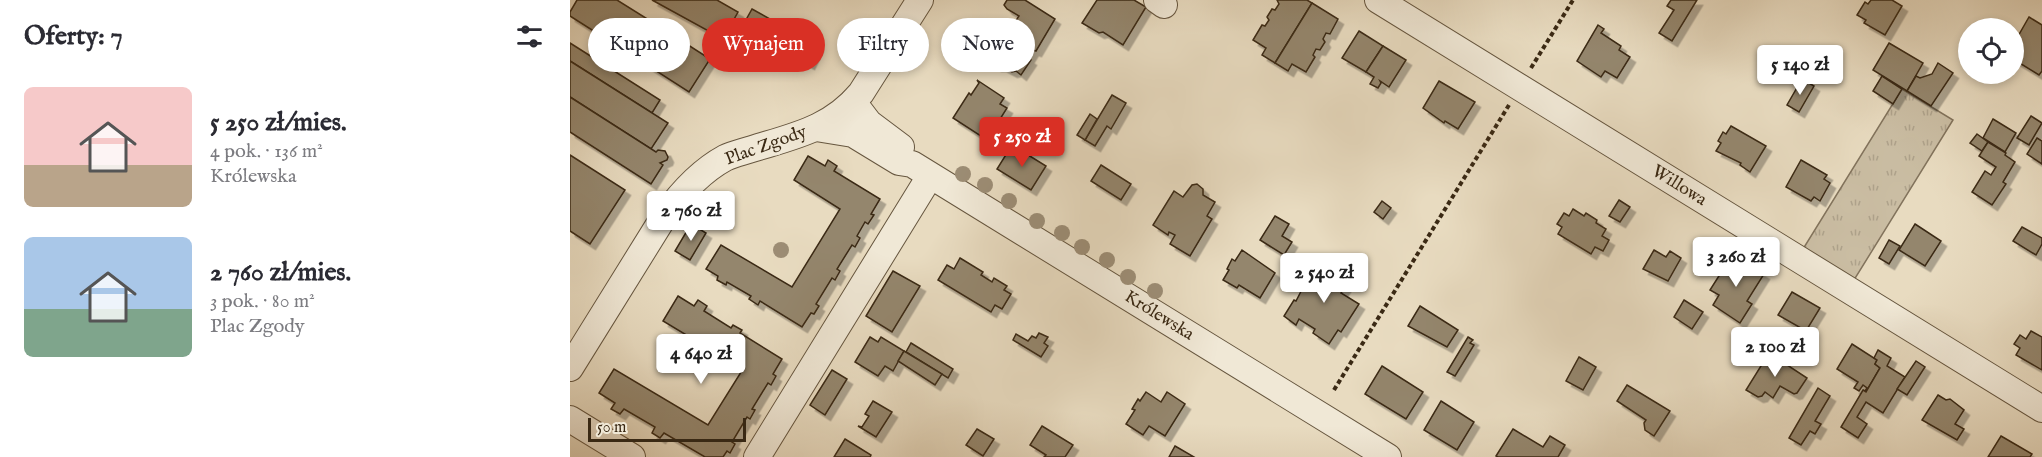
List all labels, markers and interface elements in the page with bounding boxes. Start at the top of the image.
chip: Kupno [588,18,690,72]
chip: Wynajem [702,18,825,72]
chip: Filtry [837,18,929,72]
chip: Nowe [941,18,1035,72]
map controls [1958,18,2024,84]
button: locate [1958,18,2024,84]
text: Oferty: 7 [24,20,123,53]
icon: filters [513,20,546,53]
pin: 5 140 zł [1738,45,1862,96]
text: 5 140 zł [1771,52,1829,77]
text: 5 250 zł/mies. [210,106,347,139]
icon: home [72,111,144,183]
pin: 5 250 zł [960,117,1084,168]
street label: Plac Zgody [722,121,810,171]
text: 5 250 zł [993,124,1051,149]
text: 4 pok. · 136 m² [210,139,323,164]
street label: Willowa [1647,160,1711,212]
text: Królewska [210,164,297,189]
pin: 2 760 zł [629,191,753,242]
text: 2 760 zł [661,198,721,223]
pin: 3 260 zł [1674,237,1798,288]
text: 3 260 zł [1707,244,1765,269]
pin: 2 540 zł [1262,253,1386,304]
text: 2 760 zł/mies. [210,256,351,289]
text: 2 540 zł [1294,260,1354,285]
icon: home [72,261,144,333]
street label: Królewska [1120,286,1198,347]
text: 3 pok. · 80 m² [210,289,315,314]
text: Plac Zgody [210,314,305,339]
pin: 2 100 zł [1713,327,1837,378]
pin: 4 640 zł [639,334,763,385]
text: 2 100 zł [1745,334,1805,359]
text: 4 640 zł [670,341,732,366]
scale bar [588,415,746,442]
text: 50 m [597,418,626,438]

